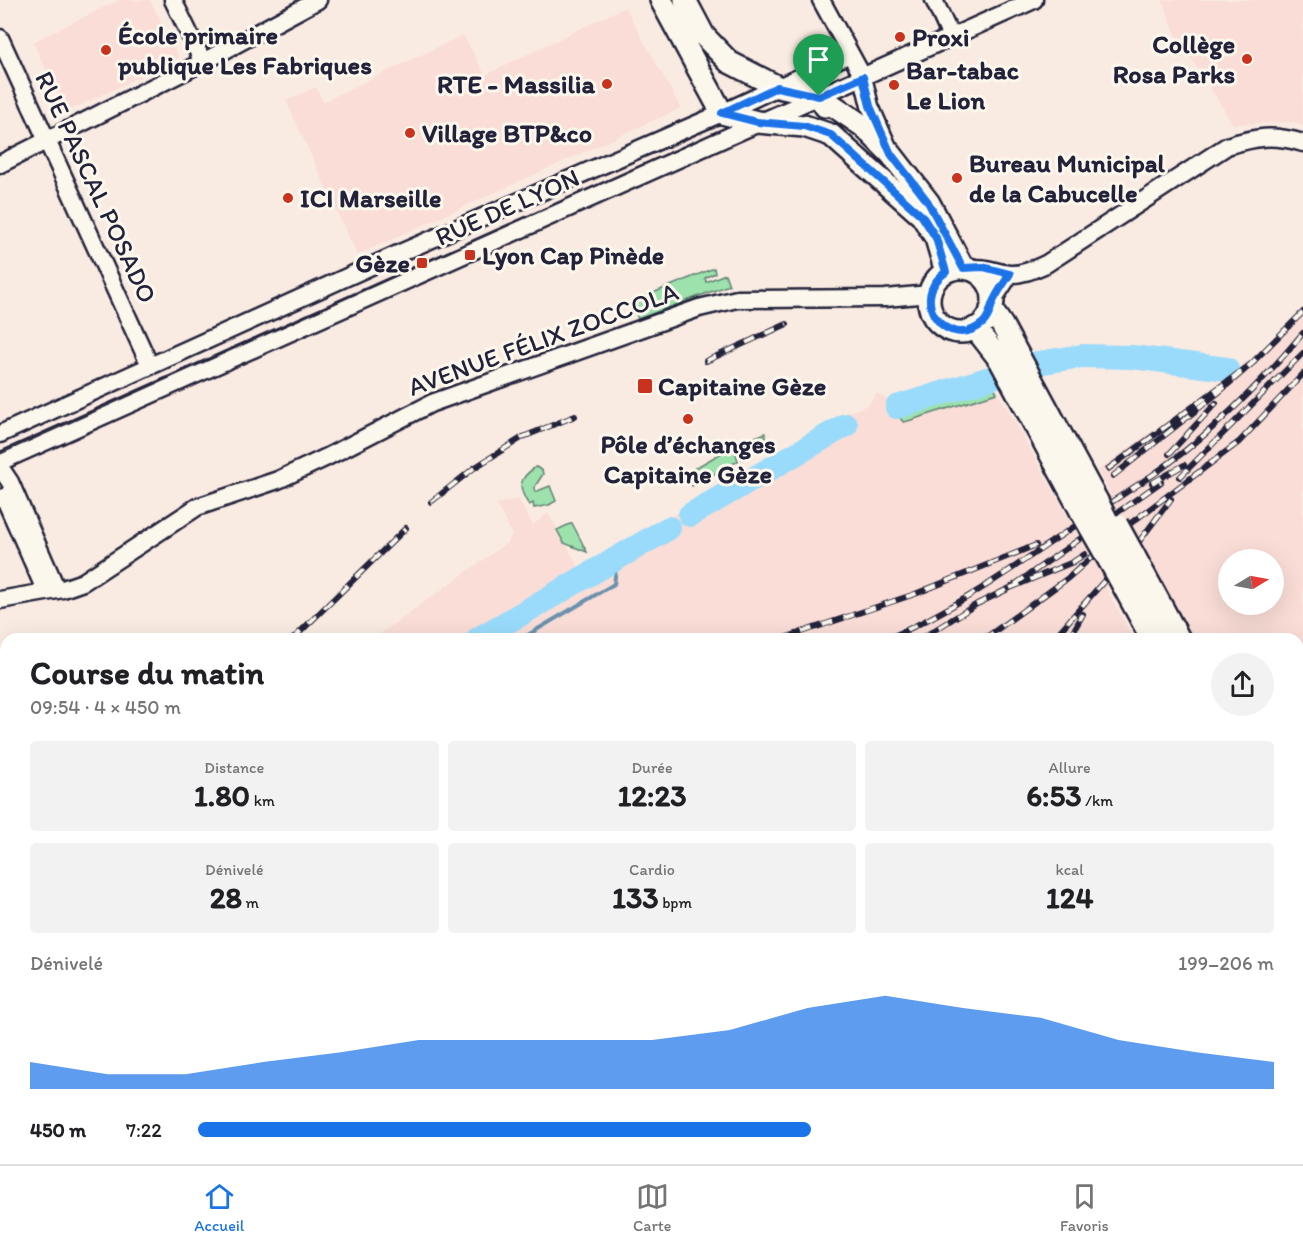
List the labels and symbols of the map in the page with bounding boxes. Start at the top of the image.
place label: École primaire publique Les Fabriques [117,19,372,81]
place label: Proxi [912,21,969,53]
place label: Collège Rosa Parks [1113,28,1235,90]
marker: Proxi [893,30,907,44]
pin [793,34,844,96]
marker: École primaire publique Les Fabriques [99,43,113,57]
marker: Collège Rosa Parks [1240,52,1254,66]
place label: Bar-tabac Le Lion [906,54,1019,116]
street label: RUE PASCAL POSADO [28,66,164,308]
place label: RTE - Massilia [437,68,595,100]
marker: RTE - Massilia [600,77,614,91]
marker: Bar-tabac Le Lion [887,78,901,92]
place label: Village BTP&co [422,117,592,149]
marker: Village BTP&co [403,126,417,140]
place label: Bureau Municipal de la Cabucelle [969,147,1166,209]
street label: RUE DE LYON [430,161,584,253]
marker: Bureau Municipal de la Cabucelle [950,171,964,185]
place label: ICI Marseille [300,182,442,214]
marker: ICI Marseille [281,191,295,205]
place label: Lyon Cap Pinède [482,239,664,271]
place label: Gèze [355,247,410,279]
marker: Lyon Cap Pinède [463,248,477,262]
marker: Gèze [415,256,429,270]
street label: AVENUE FÉLIX ZOCCOLA [403,275,683,403]
place label: Capitaine Gèze [658,370,826,402]
marker: Capitaine Gèze [636,377,654,395]
marker: Pôle d’échanges Capitaine Gèze [681,412,695,426]
place label: Pôle d’échanges Capitaine Gèze [600,428,776,490]
north arrow [1218,549,1284,615]

